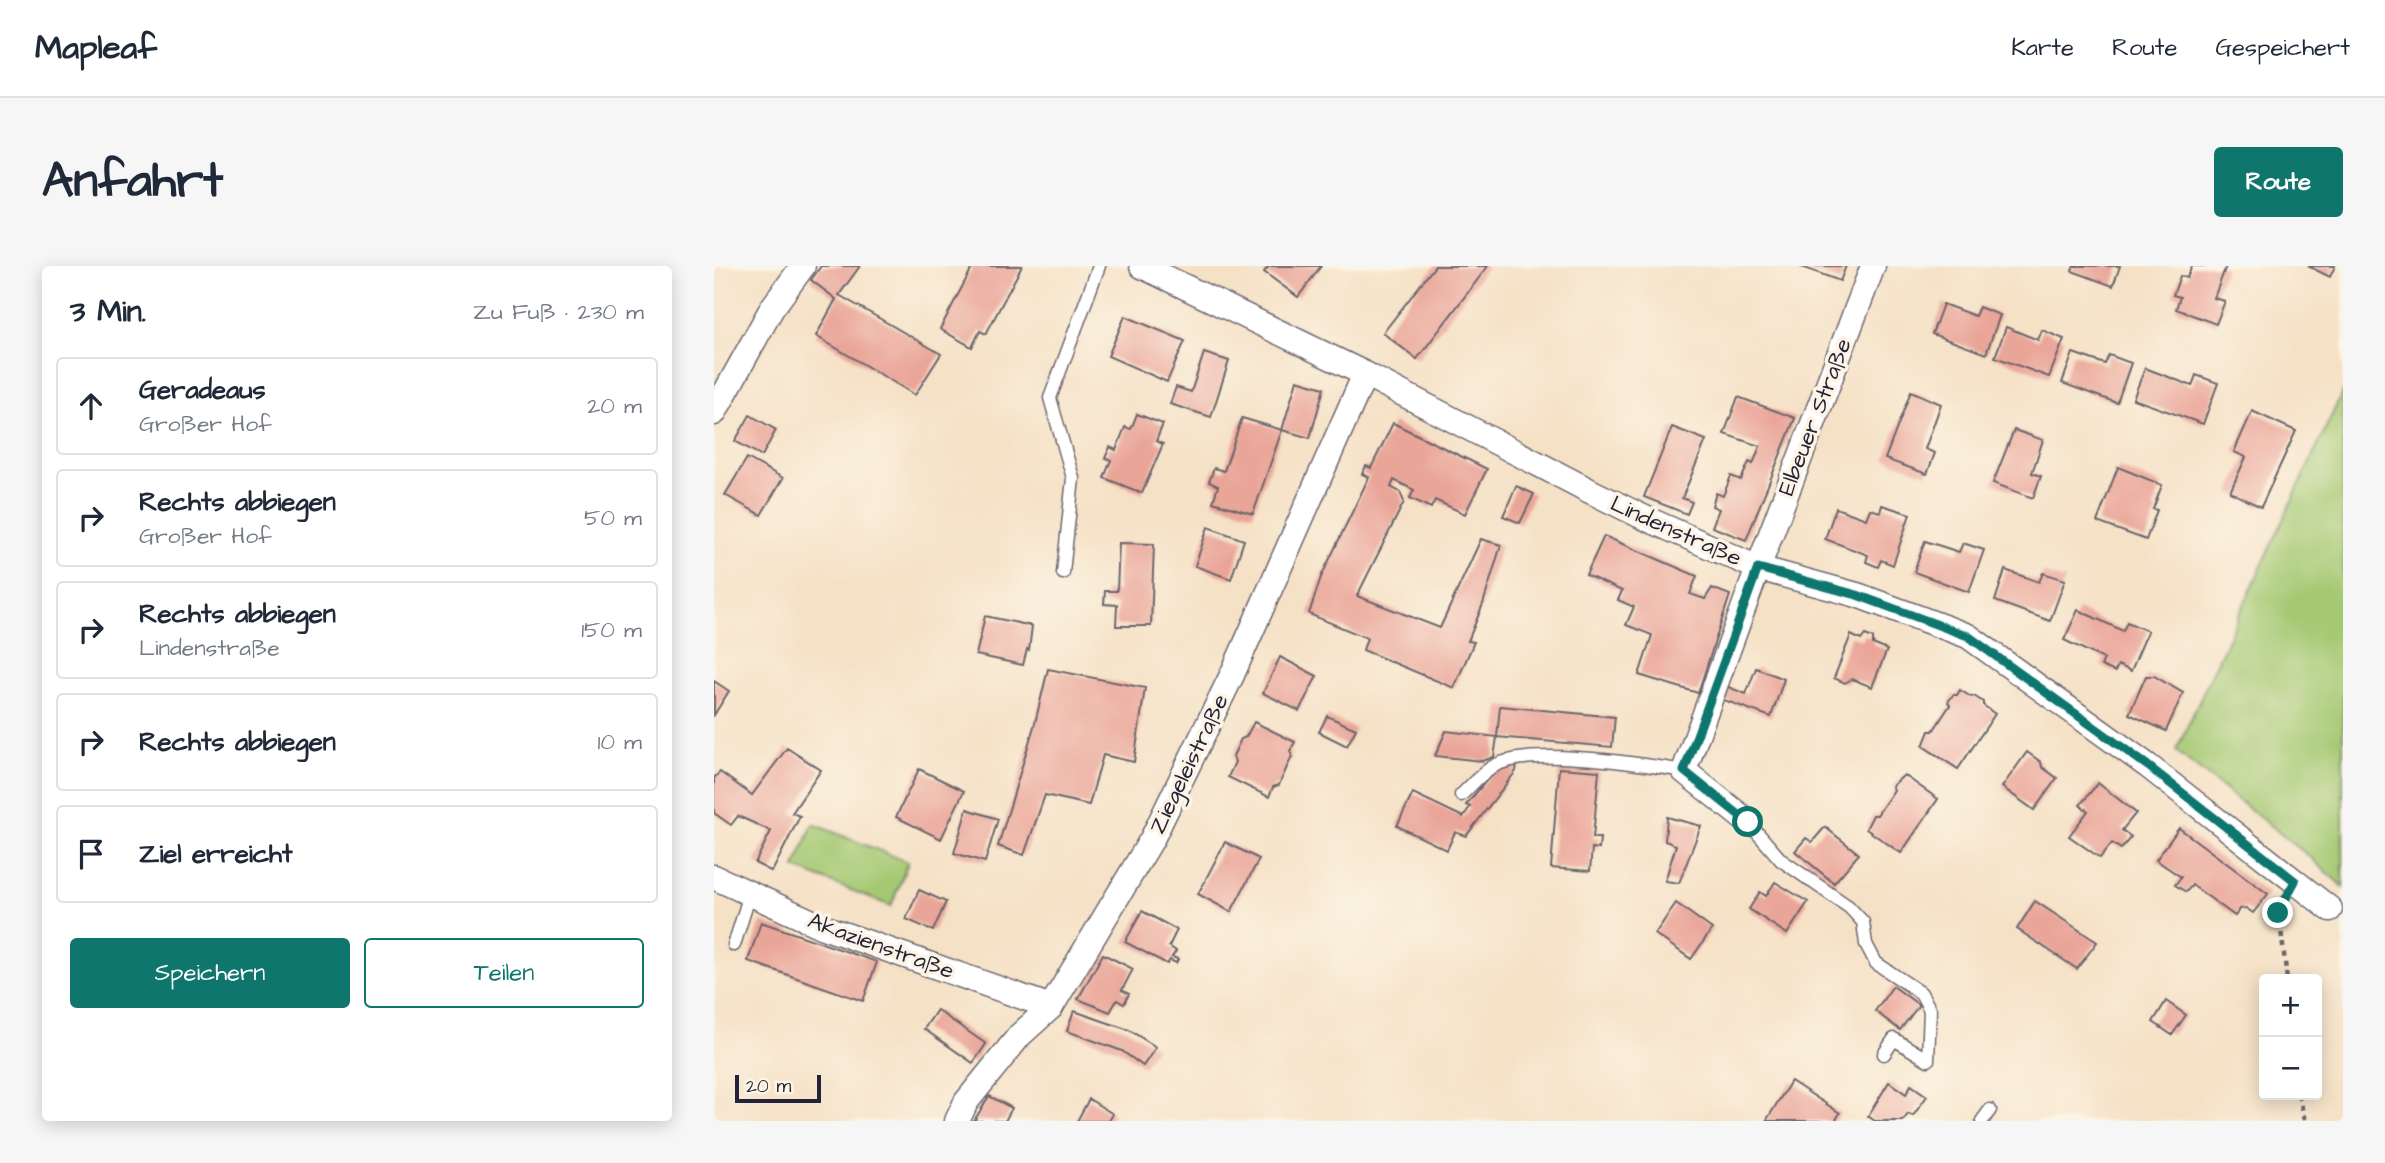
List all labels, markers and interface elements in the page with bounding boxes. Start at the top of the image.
text: Mapleaf [35,25,157,71]
text: Karte [2011,31,2074,65]
text: Route [2112,31,2177,65]
text: Gespeichert [2215,31,2350,65]
button: Route [2214,147,2343,217]
text: Anfahrt [42,148,223,216]
text: 3 Min. [70,291,146,333]
text: Zu Fuß · 230 m [473,296,644,328]
street label: Elbeuer Straße [1770,334,1860,500]
text: Geradeaus [139,372,266,408]
icon: ahead [72,387,110,425]
text: 20 m [587,390,642,422]
text: Großer Hof [139,408,272,440]
text: Rechts abbiegen [139,484,336,520]
street label: Lindenstraße [1605,488,1747,574]
icon: right [72,499,110,537]
text: 50 m [584,502,642,534]
text: Großer Hof [139,520,272,552]
text: Rechts abbiegen [139,596,336,632]
icon: right [72,611,110,649]
text: 150 m [581,614,642,646]
text: Lindenstraße [139,632,280,664]
street label: Ziegeleistraße [1141,689,1238,840]
icon: right [72,723,110,761]
text: Rechts abbiegen [139,724,336,760]
text: 10 m [597,726,642,758]
route start [1732,806,1763,837]
icon: arrive [72,835,110,873]
text: Ziel erreicht [139,836,293,872]
route end [2262,897,2293,928]
street label: Akazienstraße [803,905,959,987]
button: Speichern [70,938,350,1008]
button: Teilen [364,938,644,1008]
map controls [2259,974,2322,1100]
button: + [2259,974,2322,1037]
button: − [2259,1037,2322,1100]
scale bar [735,1072,821,1104]
text: 20 m [746,1073,791,1100]

